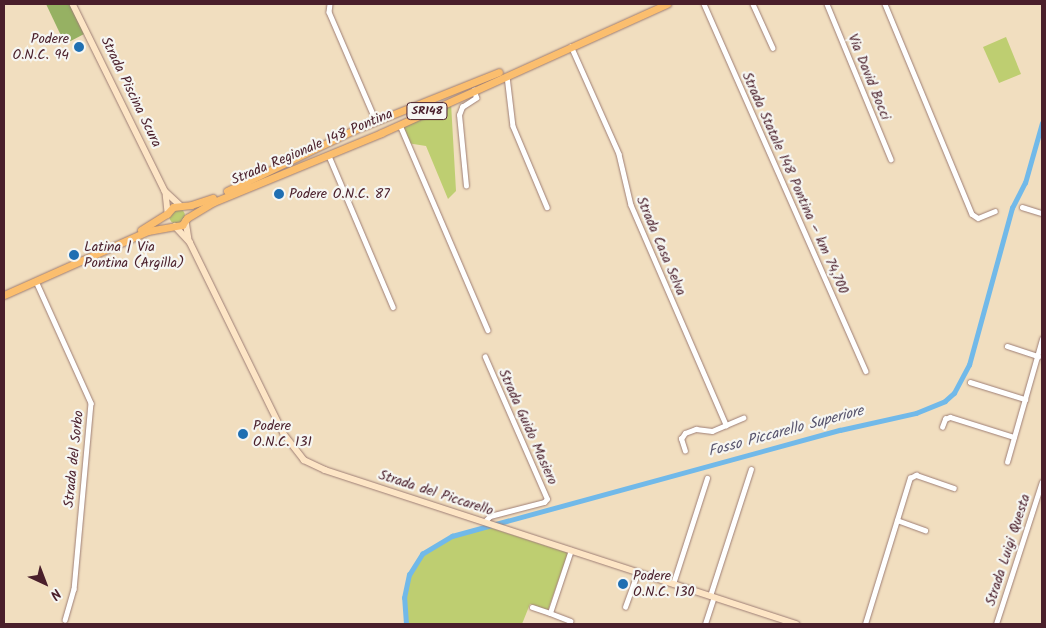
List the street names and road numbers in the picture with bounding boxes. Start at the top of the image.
street label: Via David Bocci [844,31,894,123]
street label: Strada Piscina Scura [97,34,165,150]
street label: Strada Statale 148 Pontina – km 74,700 [738,69,852,297]
road number: SR148 [406,102,448,120]
street label: Strada Regionale 148 Pontina [229,105,395,189]
street label: Strada Casa Selva [633,194,689,298]
street label: Strada Guido Masiero [495,367,561,487]
street label: Strada del Sorbo [61,410,87,508]
street label: Strada del Piccarello [377,467,495,519]
street label: Strada Luigi Questa [982,492,1034,608]

